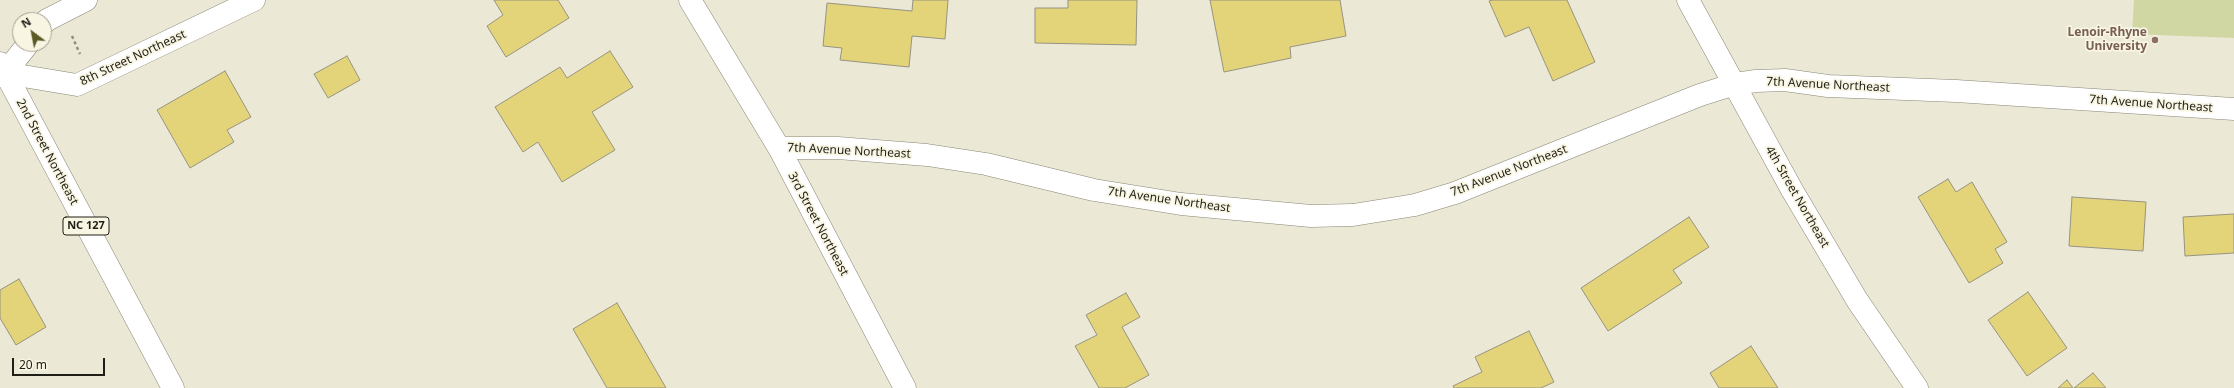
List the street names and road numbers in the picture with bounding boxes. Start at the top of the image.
street label: 8th Street Northeast [78,27,188,89]
street label: 7th Avenue Northeast [1766,75,1890,95]
street label: 7th Avenue Northeast [2089,93,2213,115]
street label: 2nd Street Northeast [13,96,81,208]
street label: 7th Avenue Northeast [787,141,911,161]
street label: 7th Avenue Northeast [1449,142,1569,200]
street label: 4th Street Northeast [1762,144,1832,250]
street label: 3rd Street Northeast [785,170,851,278]
street label: 7th Avenue Northeast [1107,184,1231,216]
road number: NC 127 [63,217,109,235]

